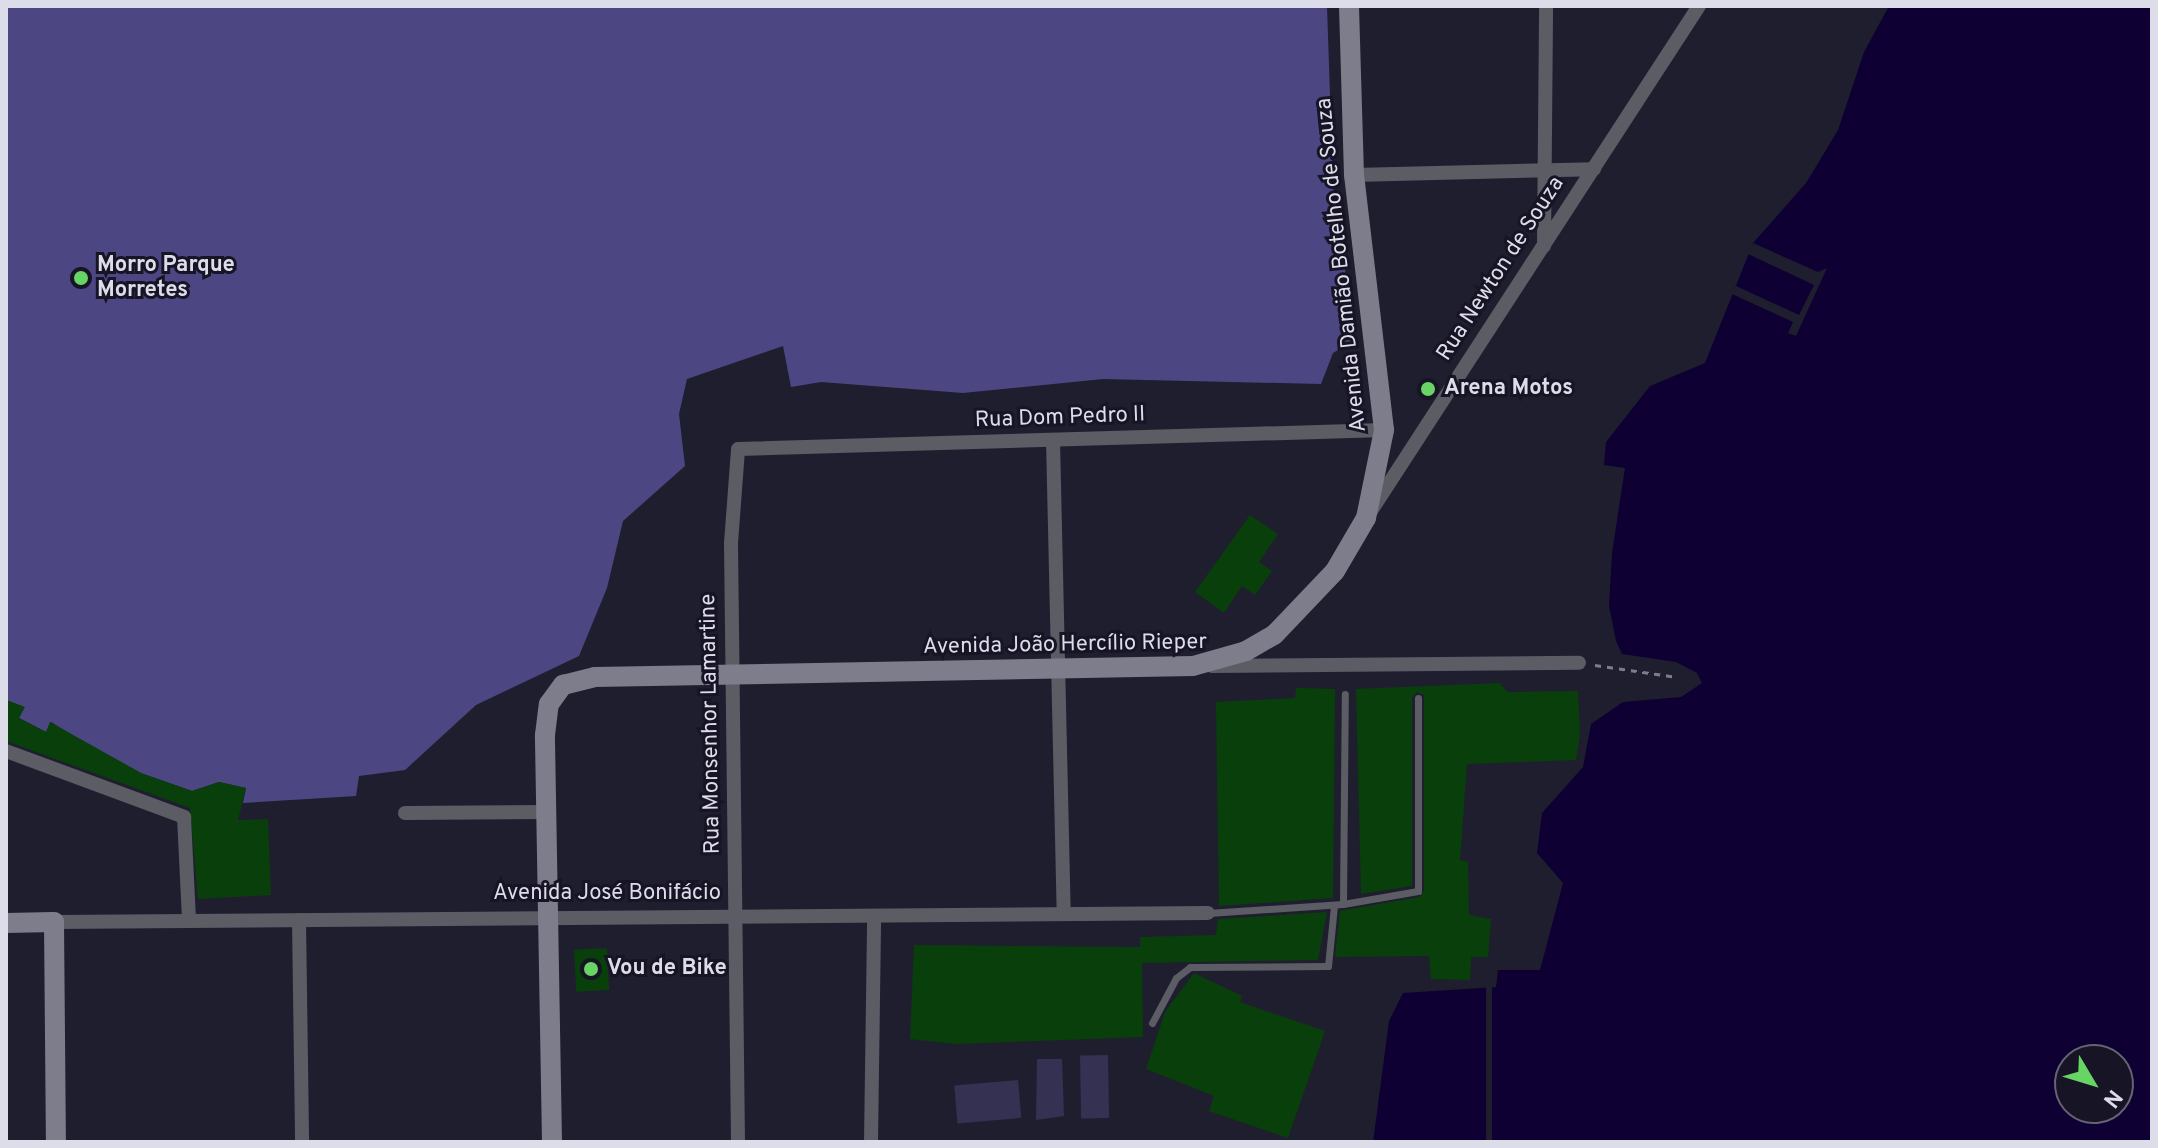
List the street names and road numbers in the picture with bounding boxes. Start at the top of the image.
street label: Avenida Damião Botelho de Souza [1311,97,1373,433]
street label: Rua Newton de Souza [1432,172,1570,366]
street label: Rua Dom Pedro II [974,402,1146,434]
street label: Rua Monsenhor Lamartine [696,593,726,855]
street label: Avenida João Hercílio Rieper [923,629,1207,661]
street label: Avenida José Bonifácio [493,881,721,907]

